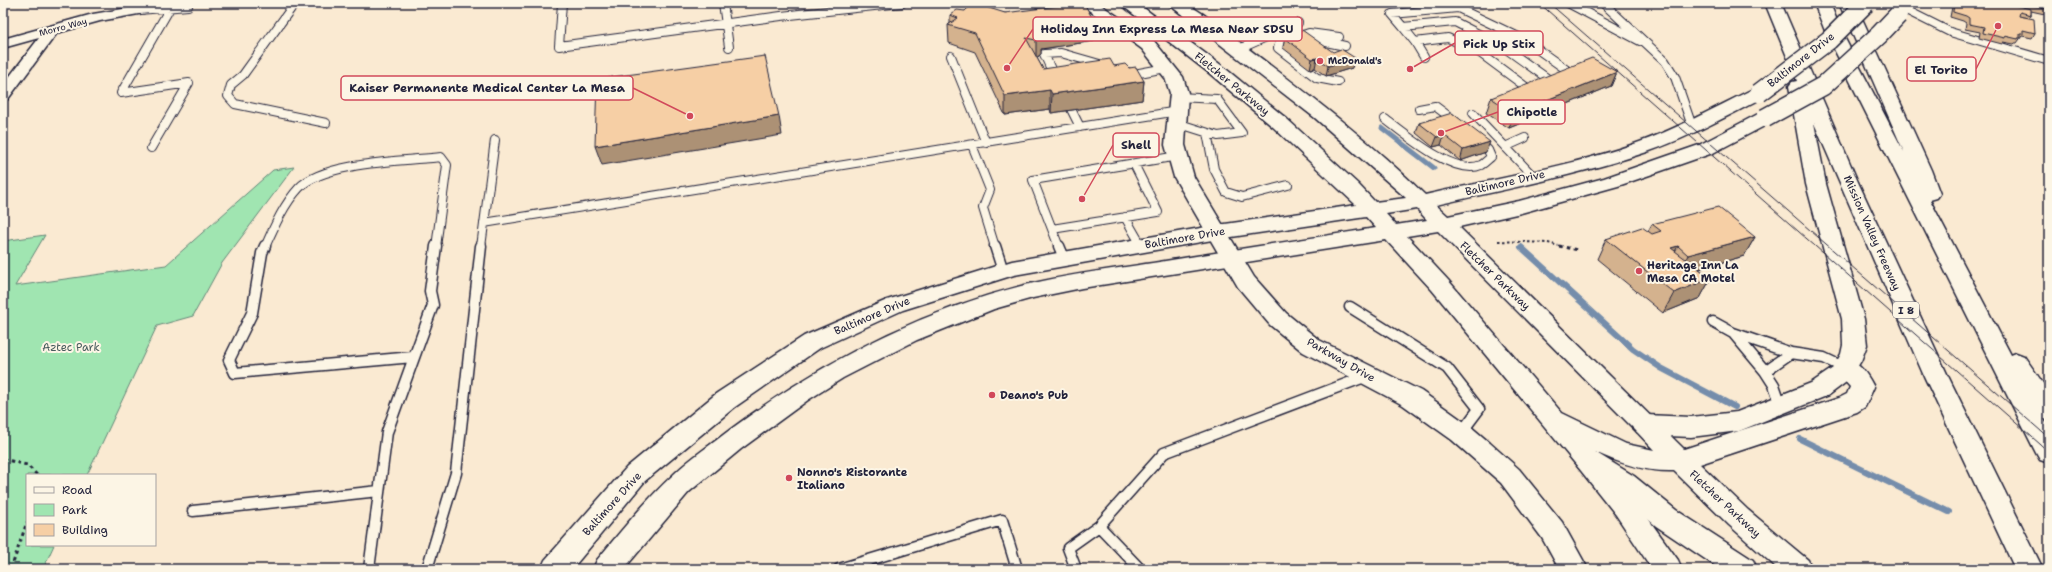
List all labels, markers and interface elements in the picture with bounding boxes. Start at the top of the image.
street label: Morro Way [38,15,88,39]
callout: Holiday Inn Express La Mesa Near SDSU [1033,17,1302,41]
text: Holiday Inn Express La Mesa Near SDSU [1040,21,1294,37]
street label: Baltimore Drive [1764,29,1838,91]
callout: Pick Up Stix [1455,31,1543,55]
text: Pick Up Stix [1463,36,1535,52]
street label: Fletcher Parkway [1191,49,1273,119]
place label: McDonald's [1328,55,1382,67]
marker: McDonald's [1315,56,1325,66]
callout: El Torito [1907,57,1976,81]
text: El Torito [1914,62,1968,78]
callout: Kaiser Permanente Medical Center La Mesa [341,76,633,100]
text: Kaiser Permanente Medical Center La Mesa [349,80,626,96]
callout: Chipotle [1498,100,1565,124]
text: Chipotle [1506,104,1558,120]
callout: Shell [1113,133,1159,157]
text: Shell [1121,137,1151,153]
street label: Baltimore Drive [1464,167,1546,199]
street label: Mission Valley Freeway [1840,173,1904,293]
street label: Baltimore Drive [1144,224,1226,252]
street label: Fletcher Parkway [1456,238,1534,314]
place label: Heritage Inn La Mesa CA Motel [1647,258,1739,286]
marker: Heritage Inn La Mesa CA Motel [1634,266,1644,276]
street label: Baltimore Drive [832,293,912,339]
road number: I 8 [1893,302,1919,318]
street label: Parkway Drive [1304,334,1378,386]
park label: Aztec Park [42,340,100,355]
place label: Deano's Pub [1000,388,1068,403]
marker: Deano's Pub [987,390,997,400]
place label: Nonno's Ristorante Italiano [797,465,908,493]
street label: Fletcher Parkway [1686,467,1764,541]
street label: Baltimore Drive [579,469,645,539]
marker: Nonno's Ristorante Italiano [784,473,794,483]
legend [26,474,156,546]
text: Road [62,482,93,498]
text: Park [62,502,88,518]
text: Building [62,522,108,538]

